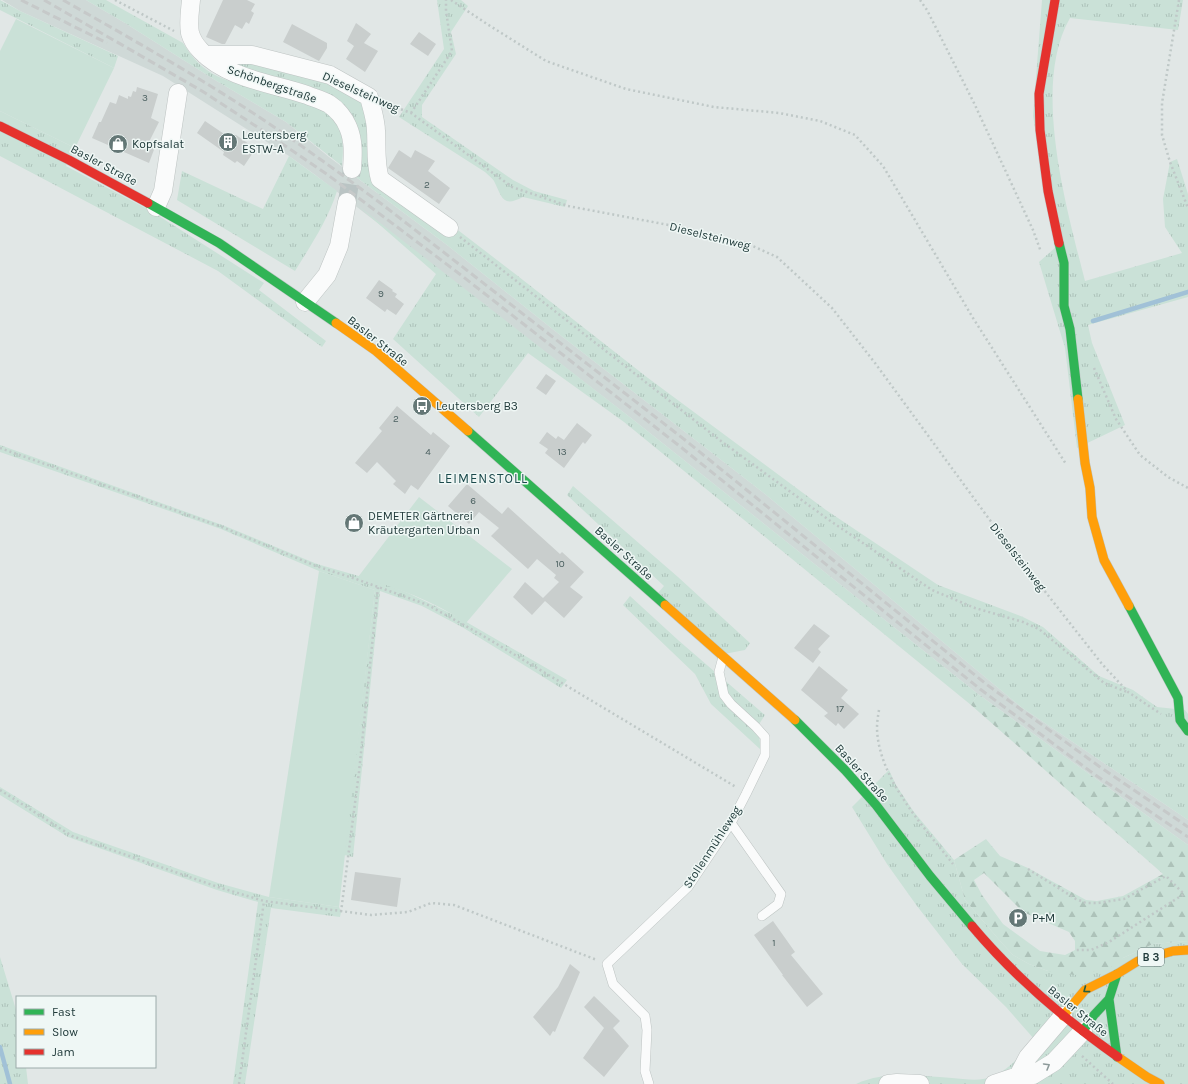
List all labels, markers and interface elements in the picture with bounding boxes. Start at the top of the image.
street label: Schönbergstraße [225,62,319,106]
street label: Dieselsteinweg [320,69,402,115]
house number: 3 [142,92,148,104]
place label: Leutersberg ESTW-A [242,128,307,156]
building icon: Leutersberg ESTW-A [217,131,239,153]
shop icon: Kopfsalat [107,133,129,155]
place label: Kopfsalat [132,137,185,151]
street label: Basler Straße [68,142,140,188]
house number: 2 [424,179,430,191]
street label: Dieselsteinweg [668,219,752,253]
house number: 9 [378,288,384,300]
street label: Basler Straße [345,313,411,369]
bus stop icon: Leutersberg B3 [411,395,433,417]
place label: Leutersberg B3 [436,399,518,413]
house number: 2 [393,413,399,425]
house number: 4 [425,446,431,458]
house number: 13 [557,446,567,458]
district label: LEIMENSTOLL [438,471,528,486]
house number: 6 [470,495,476,507]
place label: DEMETER Gärtnerei Kräutergarten Urban [368,509,480,537]
shop icon: DEMETER Gärtnerei Kräutergarten Urban [343,512,365,534]
street label: Dieselsteinweg [987,520,1049,594]
street label: Basler Straße [592,523,656,583]
house number: 10 [555,558,565,570]
house number: 17 [836,703,844,715]
street label: Basler Straße [832,741,892,805]
street label: Stollenmühleweg [680,803,744,891]
parking icon: P+M [1007,907,1029,929]
place label: P+M [1032,911,1055,925]
house number: 1 [772,937,776,949]
road number: B 3 [1138,948,1164,966]
street label: Basler Straße [1045,982,1111,1040]
one-way arrow [1084,985,1091,992]
legend [16,996,156,1068]
text: Fast [52,1005,76,1019]
text: Slow [52,1025,78,1039]
text: Jam [52,1045,75,1059]
one-way arrow [1043,1064,1050,1071]

